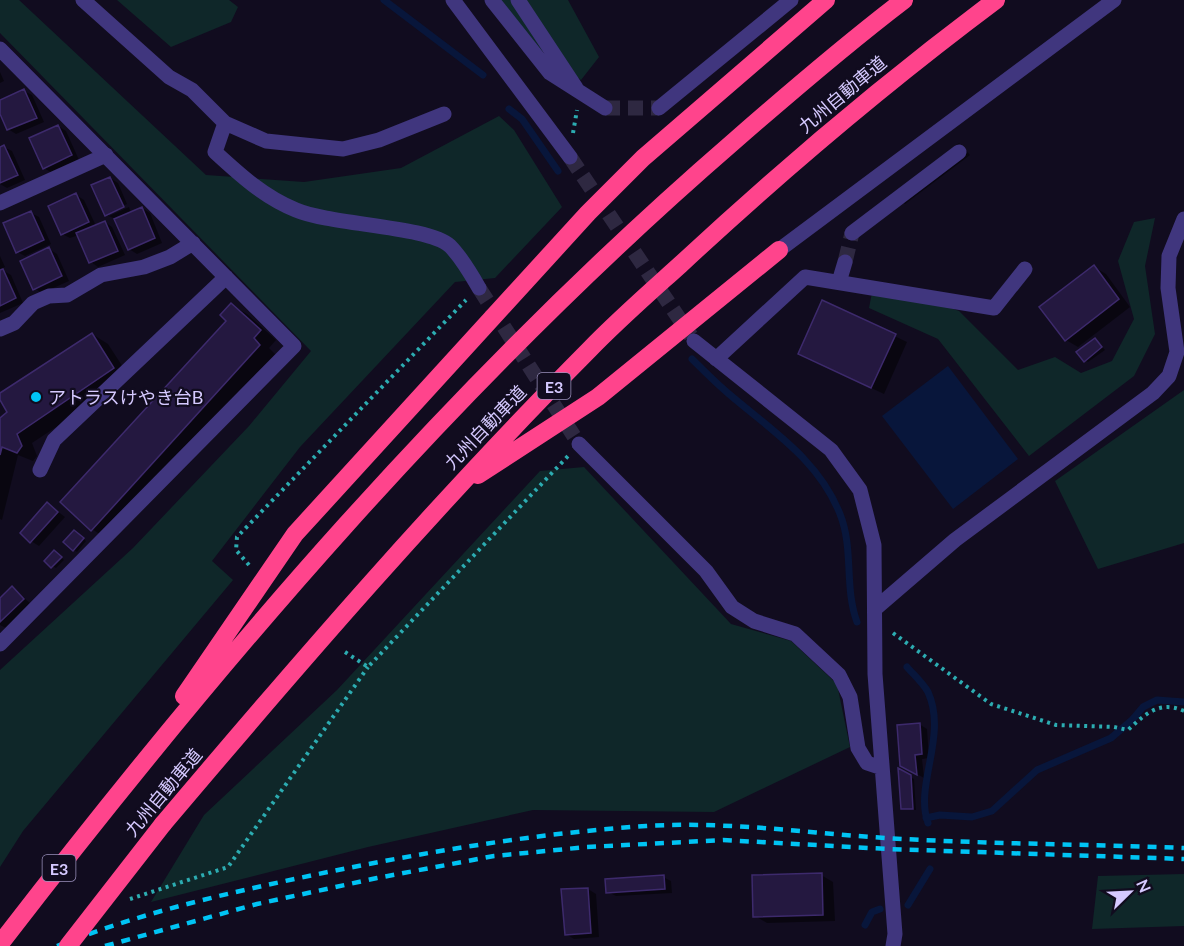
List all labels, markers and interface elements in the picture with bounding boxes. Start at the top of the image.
street label: 九州自動車道 [794,51,890,137]
road number: E3 [538,373,570,399]
street label: 九州自動車道 [440,381,530,473]
place label: アトラスけやき台B [48,386,203,408]
marker: アトラスけやき台B [29,390,43,404]
street label: 九州自動車道 [120,744,206,840]
road number: E3 [42,855,76,881]
north arrow [1100,862,1160,922]
text: N [1133,876,1155,895]

